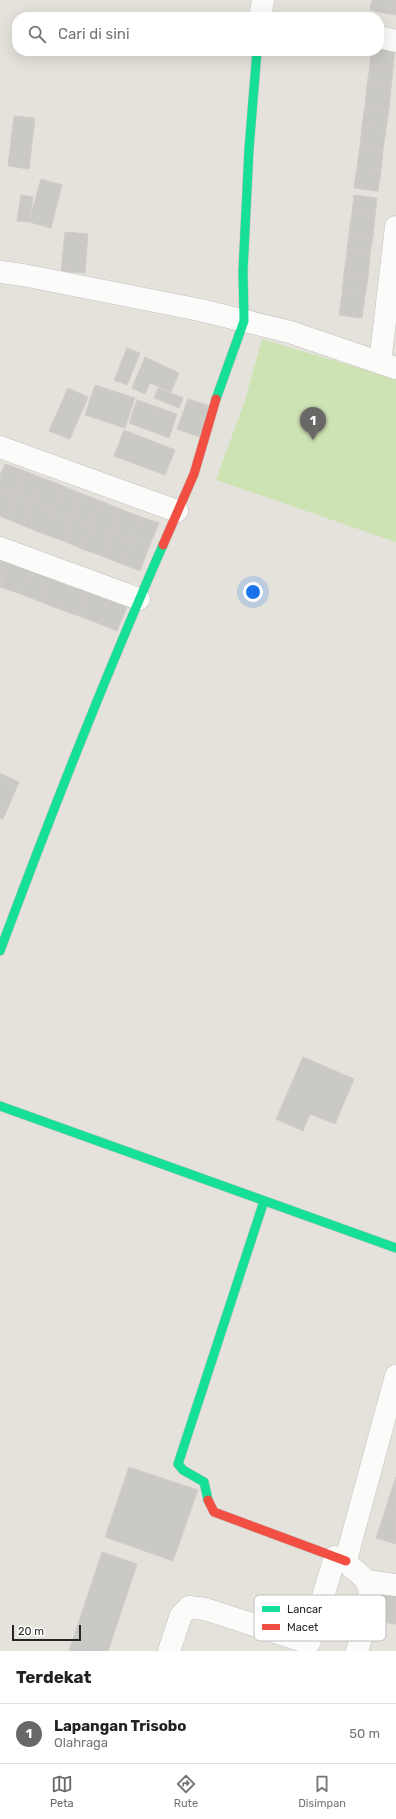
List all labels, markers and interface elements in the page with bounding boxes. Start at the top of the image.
search box [12,12,384,56]
icon: search [26,23,48,45]
text: Cari di sini [58,25,130,43]
pin: 1 [300,407,326,440]
your location [243,582,263,602]
legend [254,1595,386,1641]
text: Lancar [287,1603,323,1616]
text: Macet [287,1621,319,1634]
scale bar [12,1623,81,1642]
text: 20 m [18,1625,44,1638]
text: Terdekat [16,1667,91,1687]
text: Lapangan Trisobo [54,1717,186,1735]
text: 1 [26,1726,32,1741]
text: 50 m [349,1726,380,1741]
text: Olahraga [54,1735,108,1750]
tab: Peta [50,1773,74,1810]
tab: Rute [174,1773,198,1810]
tab: Disimpan [298,1773,346,1810]

